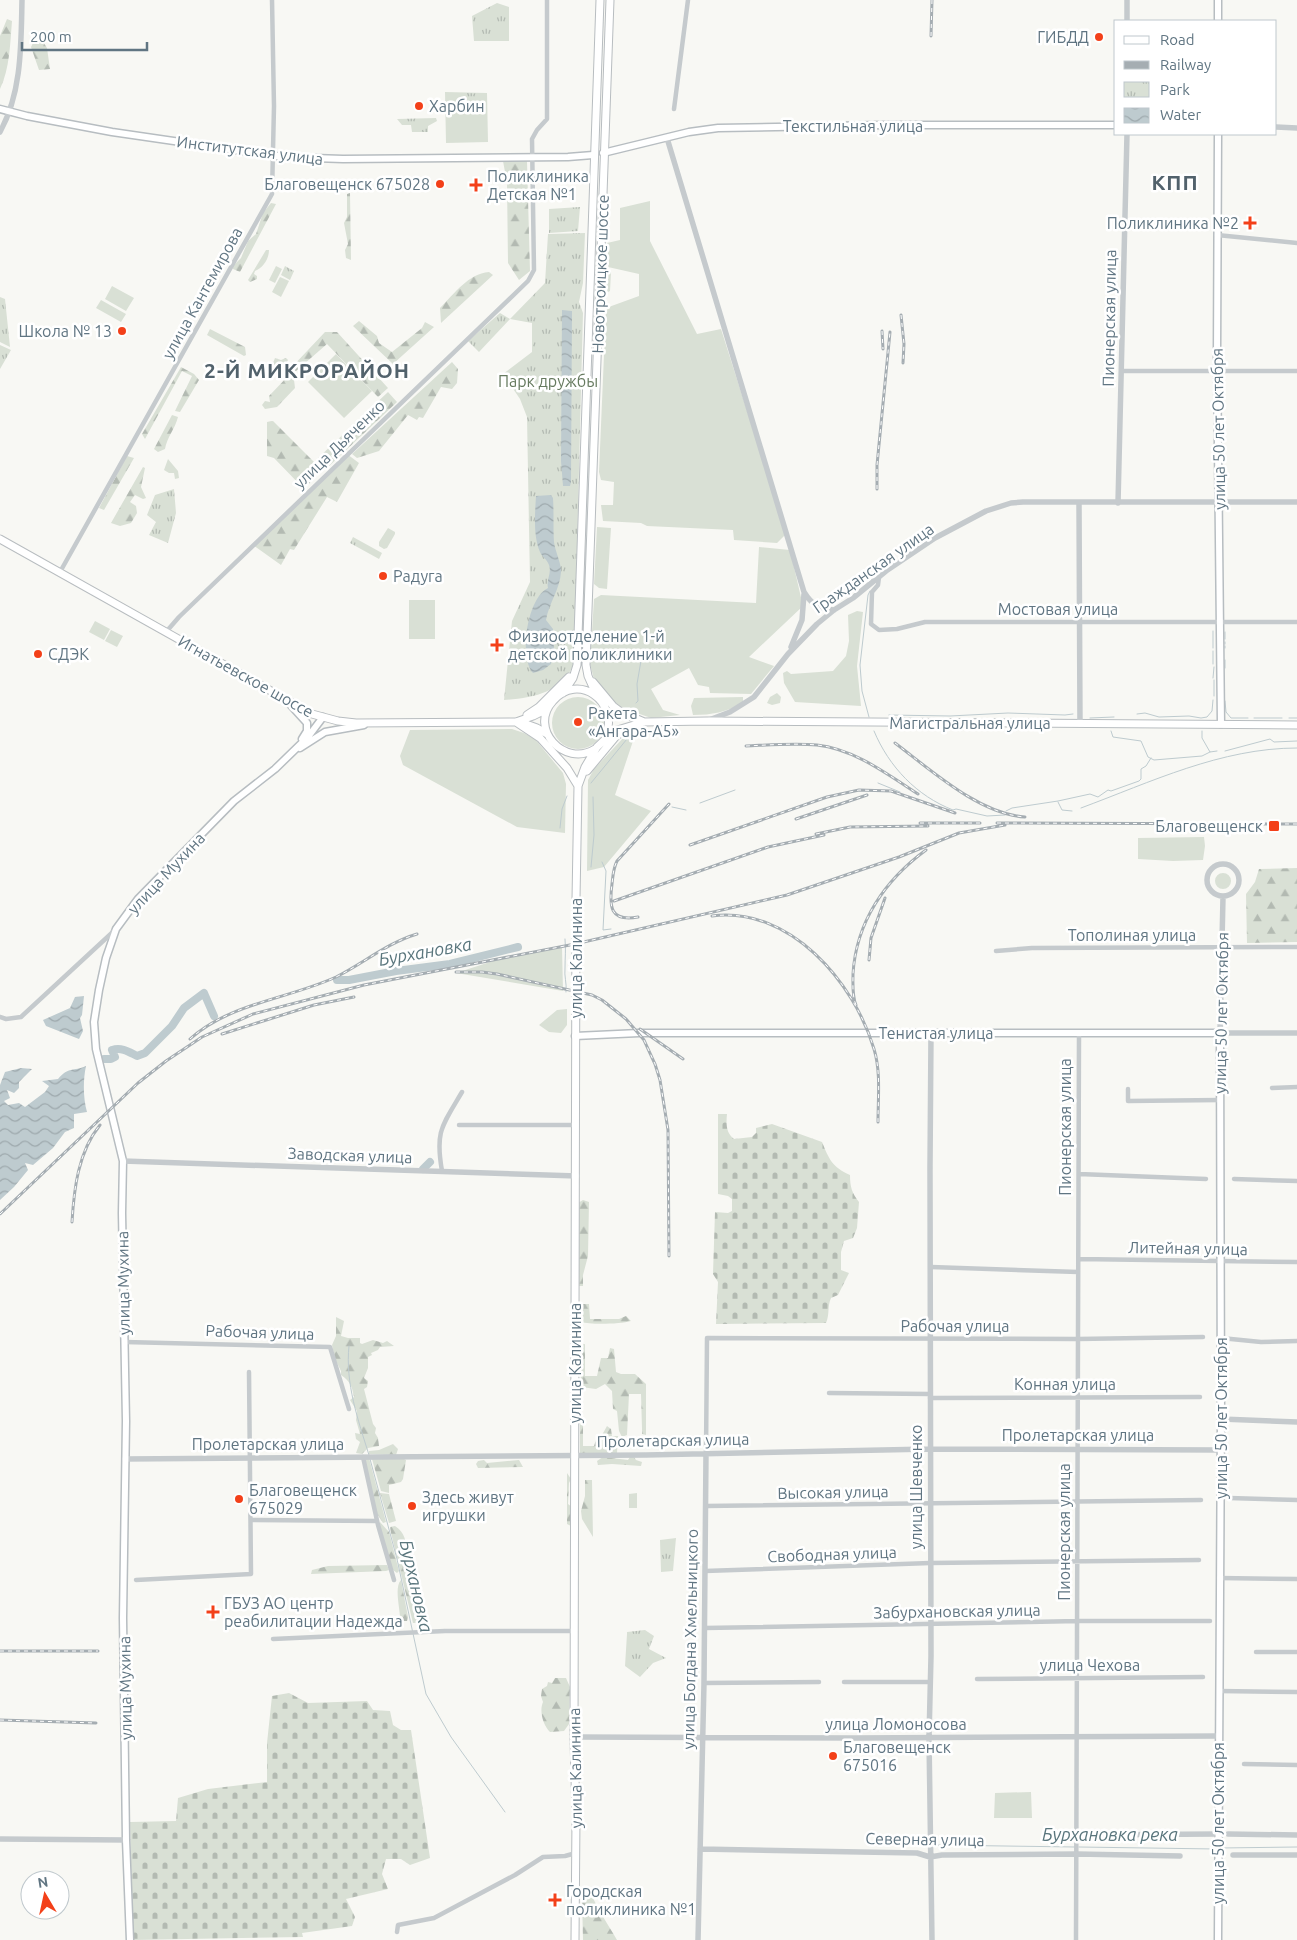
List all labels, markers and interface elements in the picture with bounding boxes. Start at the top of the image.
scale bar [22,20,148,52]
legend [1114,20,1277,135]
text: 200 m [30,28,72,45]
place label: ГИБДД [1037,28,1089,46]
marker: ГИБДД [1093,31,1105,43]
text: Road [1160,31,1195,48]
text: Railway [1160,56,1211,73]
text: Park [1160,81,1190,98]
place label: Харбин [429,97,485,115]
marker: Харбин [413,100,425,112]
text: Water [1160,106,1201,123]
street label: Текстильная улица [783,117,923,135]
street label: Институтская улица [176,132,324,168]
place label: Поликлиника Детская №1 [487,167,589,203]
district label: КПП [1151,170,1199,194]
place label: Благовещенск 675028 [264,175,430,193]
marker: Благовещенск 675028 [434,178,446,190]
marker: Поликлиника Детская №1 [469,178,483,192]
street label: Новотроицкое шоссе [588,194,612,354]
place label: Поликлиника №2 [1107,214,1239,232]
marker: Поликлиника №2 [1243,216,1257,230]
street label: улица Кантемирова [158,224,246,362]
street label: Пионерская улица [1099,249,1119,387]
place label: Школа № 13 [19,322,112,340]
marker: Школа № 13 [116,325,128,337]
street label: улица 50 лет Октября [1208,348,1228,510]
district label: 2-Й МИКРОРАЙОН [204,358,410,382]
park label: Парк дружбы [498,372,598,390]
street label: улица Дьяченко [290,396,388,492]
street label: Гражданская улица [809,520,937,616]
place label: Радуга [393,567,443,585]
marker: Радуга [377,570,389,582]
street label: Мостовая улица [998,600,1118,618]
place label: Физиоотделение 1-й детской поликлиники [508,627,672,663]
street label: Игнатьевское шоссе [175,631,317,721]
marker: Физиоотделение 1-й детской поликлиники [490,638,504,652]
place label: СДЭК [48,645,89,663]
marker: СДЭК [32,648,44,660]
place label: Ракета «Ангара-А5» [588,704,679,740]
street label: Магистральная улица [889,714,1051,732]
marker: Ракета «Ангара-А5» [572,716,584,728]
place label: Благовещенск [1155,817,1263,835]
marker: Благовещенск [1267,819,1281,833]
street label: улица Мухина [124,829,208,917]
street label: улица Калинина [567,898,585,1018]
street label: Тополиная улица [1068,926,1196,944]
street label: улица 50 лет Октября [1211,932,1231,1094]
water label: Бурхановка [377,933,473,969]
street label: Тенистая улица [879,1024,993,1042]
street label: Пионерская улица [1056,1058,1074,1196]
street label: Заводская улица [287,1144,413,1166]
street label: улица Мухина [113,1231,133,1335]
street label: Литейная улица [1128,1238,1248,1258]
street label: улица Калинина [566,1303,584,1423]
street label: Рабочая улица [900,1317,1010,1335]
street label: Рабочая улица [205,1321,315,1343]
street label: улица 50 лет Октября [1212,1337,1230,1499]
street label: Конная улица [1014,1375,1116,1393]
street label: улица Шевченко [907,1425,925,1549]
street label: Пролетарская улица [1002,1426,1154,1444]
street label: Пролетарская улица [597,1430,749,1450]
street label: Пролетарская улица [192,1435,344,1453]
street label: Пионерская улица [1055,1463,1073,1601]
place label: Благовещенск 675029 [249,1481,357,1517]
street label: Высокая улица [777,1482,889,1502]
place label: Здесь живут игрушки [422,1488,514,1524]
marker: Благовещенск 675029 [233,1493,245,1505]
marker: Здесь живут игрушки [406,1500,418,1512]
street label: улица Богдана Хмельницкого [679,1529,701,1749]
water label: Бурхановка [397,1538,437,1635]
street label: Свободная улица [767,1543,897,1565]
place label: ГБУЗ АО центр реабилитации Надежда [224,1594,403,1630]
street label: Забурхановская улица [873,1601,1041,1621]
marker: ГБУЗ АО центр реабилитации Надежда [206,1605,220,1619]
street label: улица Мухина [115,1636,135,1740]
street label: улица Чехова [1040,1656,1140,1674]
street label: улица Калинина [565,1708,585,1828]
street label: улица Ломоносова [825,1715,967,1733]
place label: Благовещенск 675016 [843,1738,951,1774]
street label: улица 50 лет Октября [1209,1742,1227,1904]
marker: Благовещенск 675016 [827,1750,839,1762]
water label: Бурхановка река [1042,1824,1178,1844]
street label: Северная улица [865,1829,985,1849]
north arrow [20,1870,70,1920]
text: N [37,1873,49,1891]
place label: Городская поликлиника №1 [566,1882,696,1918]
marker: Городская поликлиника №1 [548,1893,562,1907]

